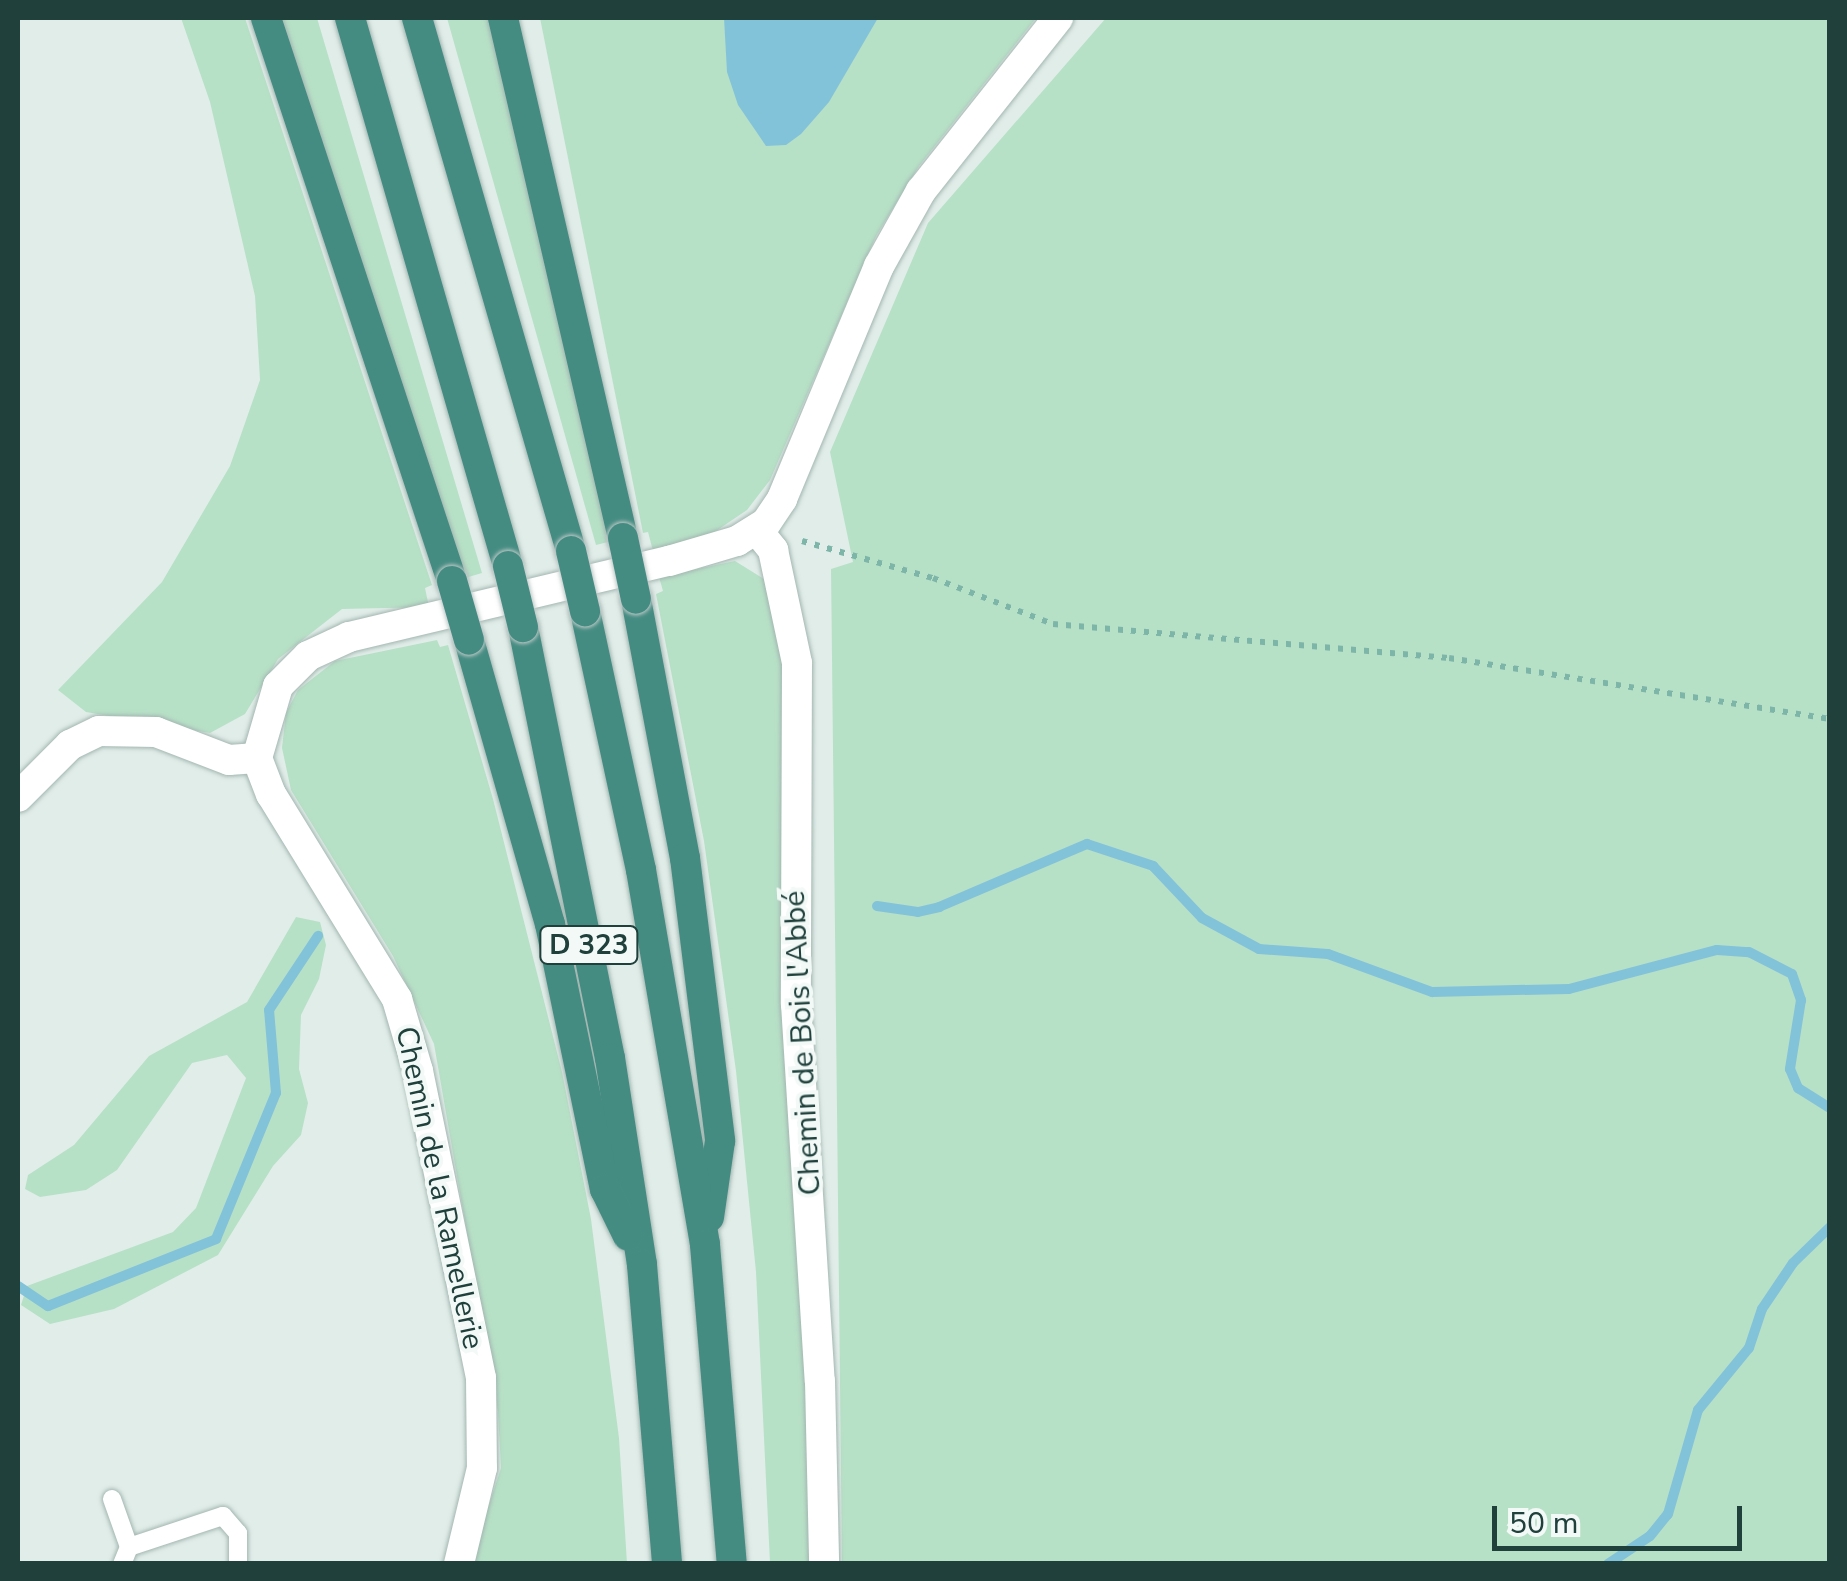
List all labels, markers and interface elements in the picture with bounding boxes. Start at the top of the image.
street label: Chemin de Bois l'Abbé [777,890,829,1196]
road number: D 323 [539,922,639,968]
street label: Chemin de la Ramellerie [387,1023,491,1353]
scale bar [1497,1486,1747,1548]
text: 50 m [1509,1503,1578,1544]

